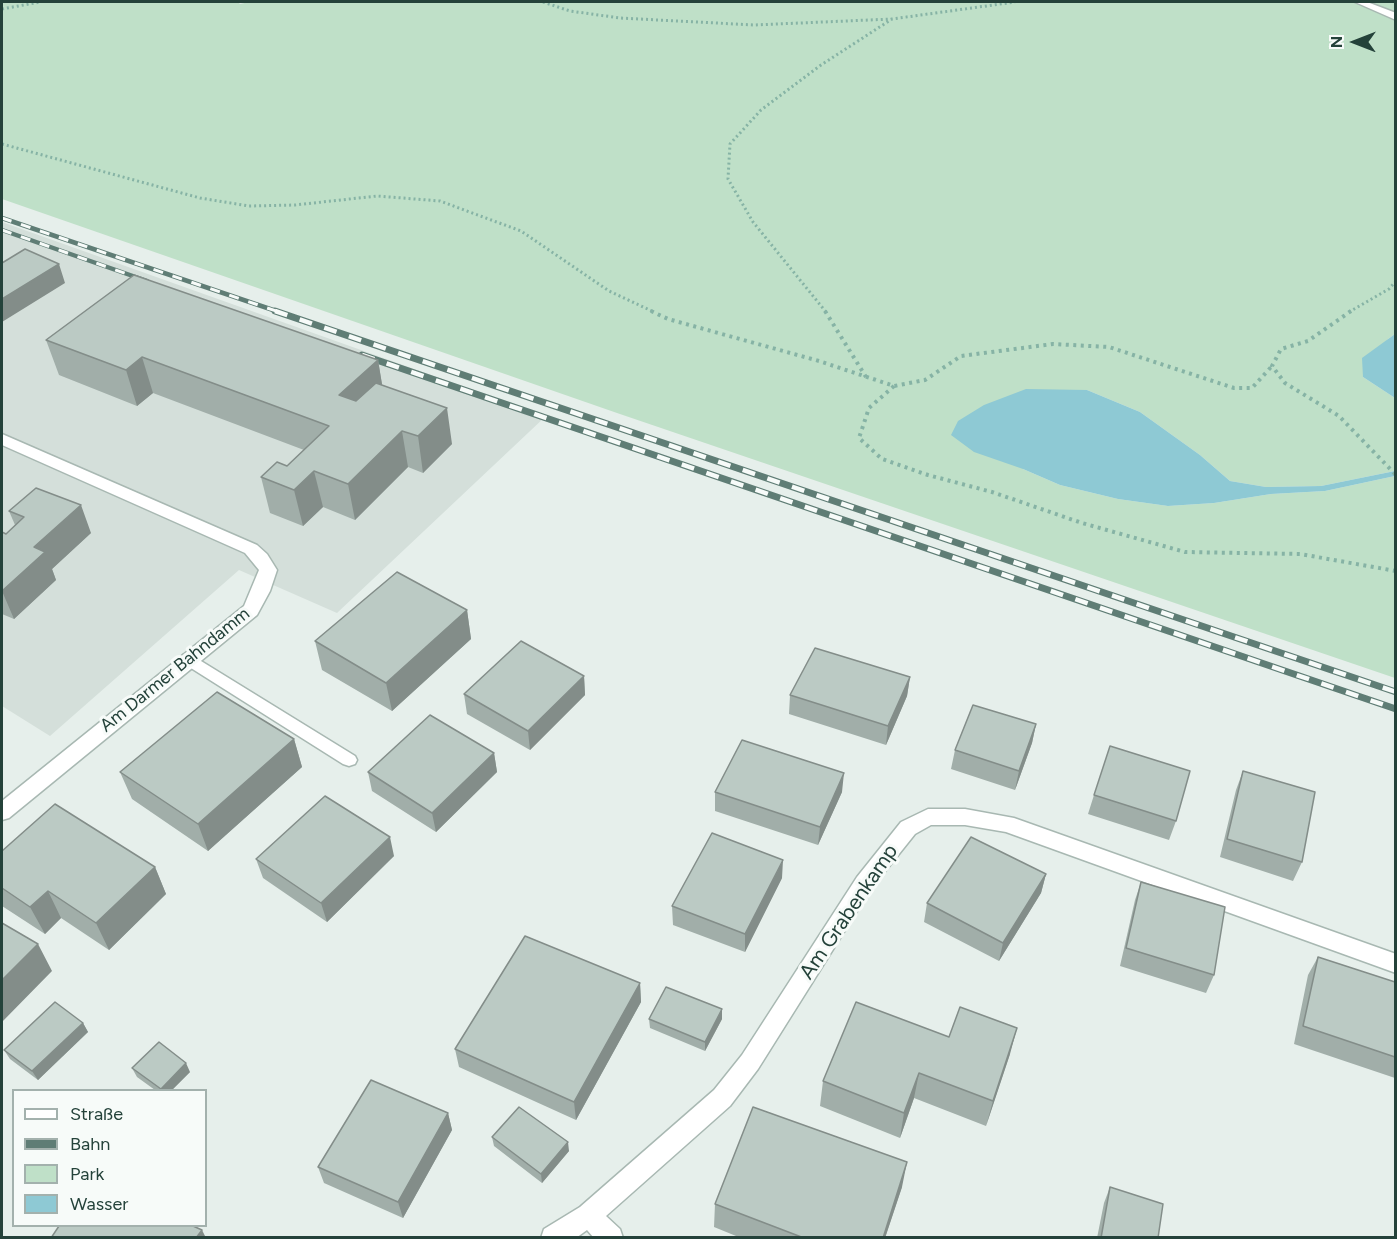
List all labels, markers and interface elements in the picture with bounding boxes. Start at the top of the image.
north arrow [1325,12,1385,72]
text: N [1327,36,1346,48]
street label: Am Darmer Bahndamm [96,603,254,737]
street label: Am Grabenkamp [795,840,903,984]
legend [12,1089,207,1227]
text: Straße [70,1103,123,1125]
text: Bahn [70,1133,110,1155]
text: Park [70,1163,104,1185]
text: Wasser [70,1193,128,1215]

